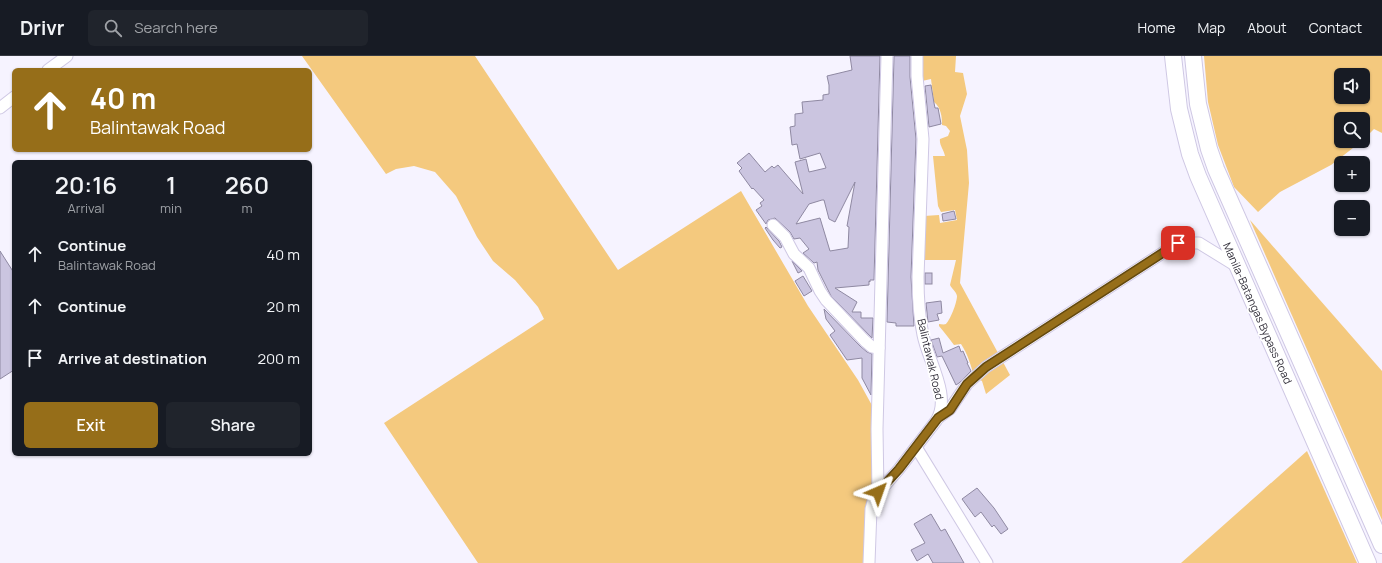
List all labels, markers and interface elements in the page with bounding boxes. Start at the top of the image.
search box [88,10,368,46]
text: Drivr [20,15,64,41]
icon: search [102,17,124,39]
text: Search here [134,17,218,38]
text: Home [1138,18,1175,37]
text: Map [1197,18,1225,37]
text: About [1247,18,1287,37]
text: Contact [1309,18,1362,37]
map controls [1334,68,1370,236]
button: sound [1334,68,1370,104]
text: 40 m [90,79,156,117]
icon: ahead [24,84,76,136]
button: search [1334,112,1370,148]
text: Balintawak Road [90,115,225,139]
button: + [1334,156,1370,192]
text: 20:16 [55,168,117,201]
text: 1 [166,168,176,201]
text: 260 [225,168,269,201]
text: Arrival [67,199,105,217]
text: min [160,199,182,217]
text: m [241,199,252,217]
button: − [1334,200,1370,236]
pin [1161,226,1195,260]
icon: arrive [1167,232,1189,254]
text: Continue [58,235,126,256]
street label: Manila-Batangas Bypass Road [1220,240,1296,386]
icon: ahead [24,243,46,265]
text: 40 m [266,244,300,265]
text: Balintawak Road [58,256,156,274]
icon: ahead [24,295,46,317]
text: Continue [58,296,126,317]
text: 20 m [267,296,300,317]
street label: Balintawak Road [914,317,948,401]
icon: arrive [24,347,46,369]
text: Arrive at destination [58,348,207,369]
text: 200 m [257,348,300,369]
button: Exit [24,402,158,448]
button: Share [166,402,300,448]
position arrow [857,471,899,513]

